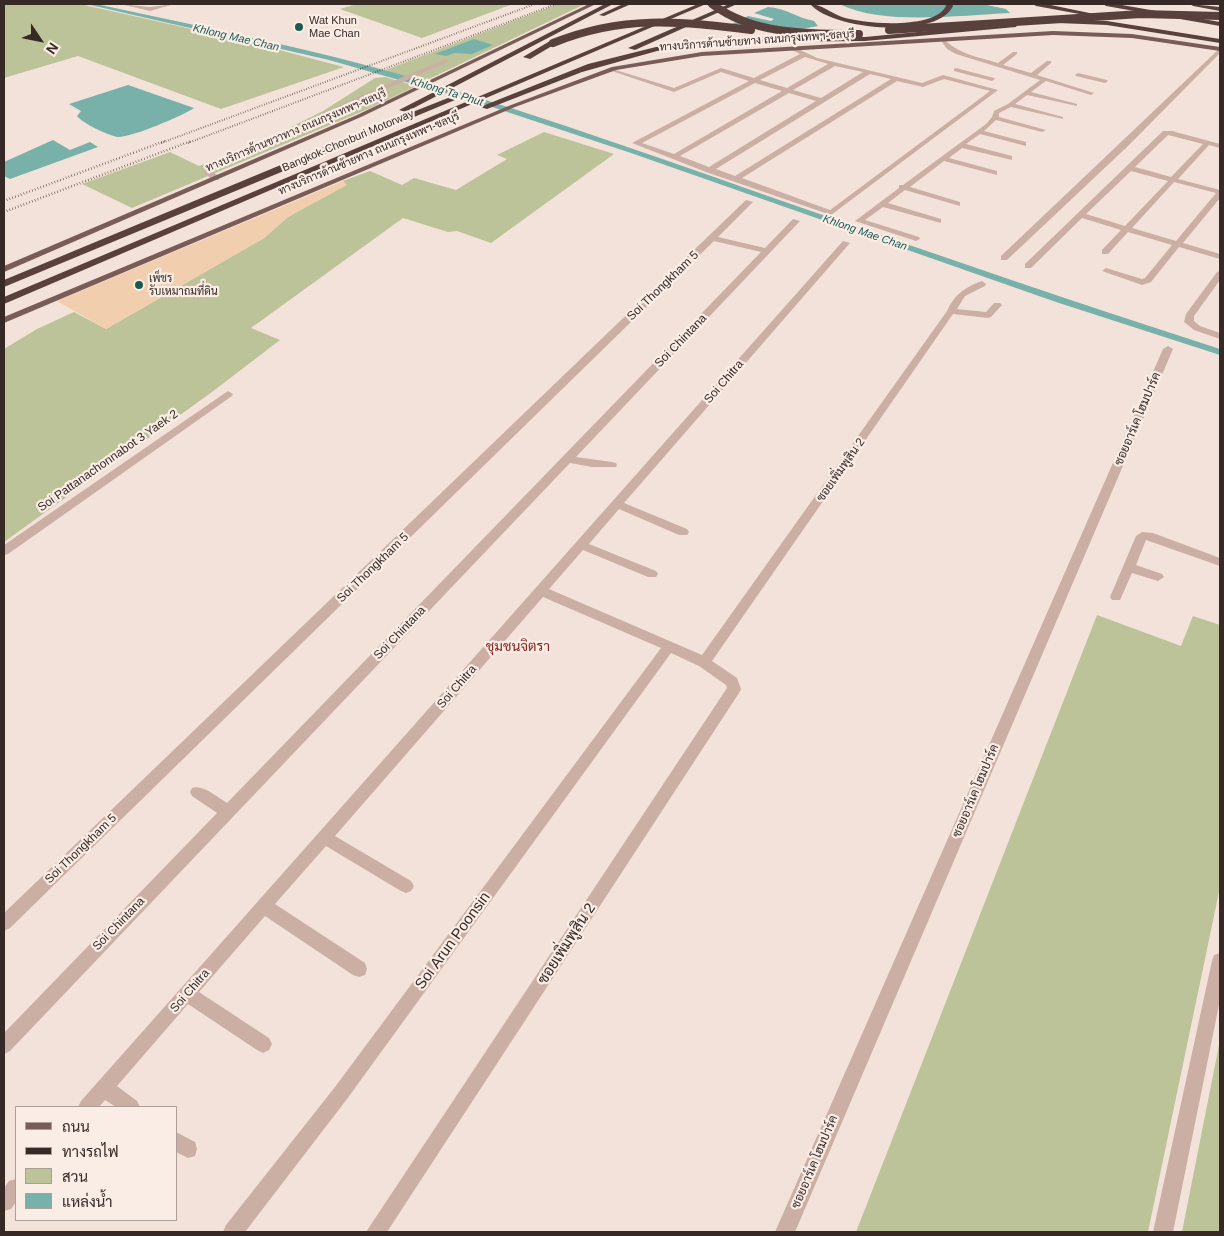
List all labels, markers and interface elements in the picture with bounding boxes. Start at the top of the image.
place label: Wat Khun Mae Chan [309,14,360,40]
north arrow [15,15,65,65]
marker: Wat Khun Mae Chan [293,21,305,33]
water label: Khlong Mae Chan [192,22,280,54]
street label: ทางบริการด้านซ้ายทาง ถนนกรุงเทพฯ-ชลบุรี [659,28,855,54]
text: N [43,40,62,57]
water label: Khlong Ta Phut [409,75,485,109]
street label: ทางบริการด้านขวาทาง ถนนกรุงเทพฯ-ชลบุรี [204,87,388,175]
street label: Bangkok-Chonburi Motorway [280,107,416,175]
street label: ทางบริการด้านซ้ายทาง ถนนกรุงเทพฯ-ชลบุรี [276,110,462,198]
water label: Khlong Mae Chan [821,212,909,254]
street label: Soi Thongkham 5 [624,248,702,324]
place label: เพ็ชร รับเหมาถมที่ดิน [149,272,218,298]
marker: เพ็ชร รับเหมาถมที่ดิน [133,279,145,291]
street label: Soi Chintana [652,311,710,371]
street label: Soi Chitra [701,357,747,407]
street label: ซอยอาร์เค โฮมปาร์ค [1112,370,1164,468]
street label: Soi Pattanachonnabot 3 Yaek 2 [35,407,181,515]
street label: ซอยเพิ่มพูสิน 2 [814,435,868,505]
street label: Soi Thongkham 5 [334,530,412,606]
street label: Soi Chintana [371,603,429,663]
district label: ชุมชนจิตรา [486,639,550,655]
street label: Soi Chitra [434,662,480,712]
street label: ซอยอาร์เค โฮมปาร์ค [950,742,1002,840]
street label: Soi Thongkham 5 [42,811,120,887]
street label: Soi Arun Poonsin [412,889,494,993]
street label: Soi Chintana [90,894,148,954]
street label: ซอยเพิ่มพูสิน 2 [534,900,600,988]
street label: Soi Chitra [167,966,213,1016]
legend [15,1106,178,1221]
street label: ซอยอาร์เค โฮมปาร์ค [789,1113,841,1211]
text: ถนน [62,1118,90,1135]
text: ทางรถไฟ [62,1143,119,1160]
text: สวน [62,1168,88,1185]
text: แหล่งน้ำ [62,1193,113,1210]

